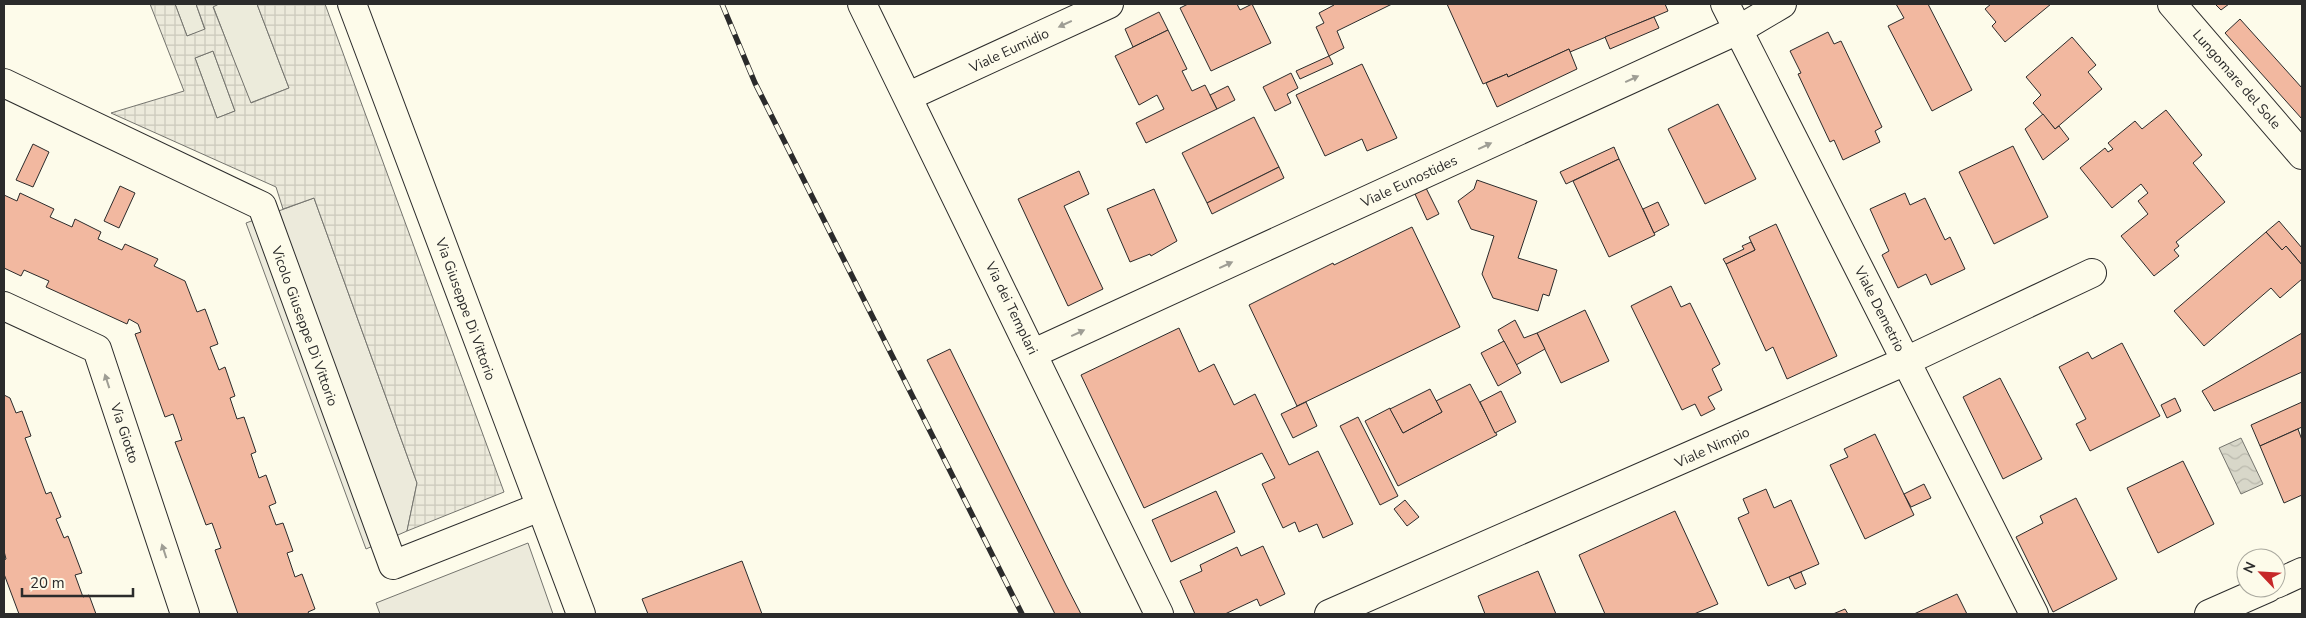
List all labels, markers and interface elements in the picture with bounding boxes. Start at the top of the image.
one-way arrow [1058,21,1072,29]
street label: Viale Eumidio [965,24,1052,78]
street label: Lungomare del Sole [2188,26,2285,133]
one-way arrow [1625,74,1640,83]
one-way arrow [1478,142,1492,150]
street label: Viale Eunostides [1357,151,1461,213]
street label: Via Giuseppe Di Vittorio [431,234,500,383]
street label: Vicolo Giuseppe Di Vittorio [266,243,342,409]
street label: Via dei Templari [980,258,1042,358]
one-way arrow [1219,261,1233,269]
street label: Viale Demetrio [1849,262,1909,355]
one-way arrow [1071,329,1085,337]
one-way arrow [103,373,110,388]
street label: Via Giotto [106,400,143,466]
street label: Viale Nimpio [1671,422,1753,473]
one-way arrow [160,544,167,559]
north arrow [2236,548,2286,598]
text: N [2239,559,2260,576]
scale bar [22,566,134,598]
text: 20 m [30,573,65,593]

